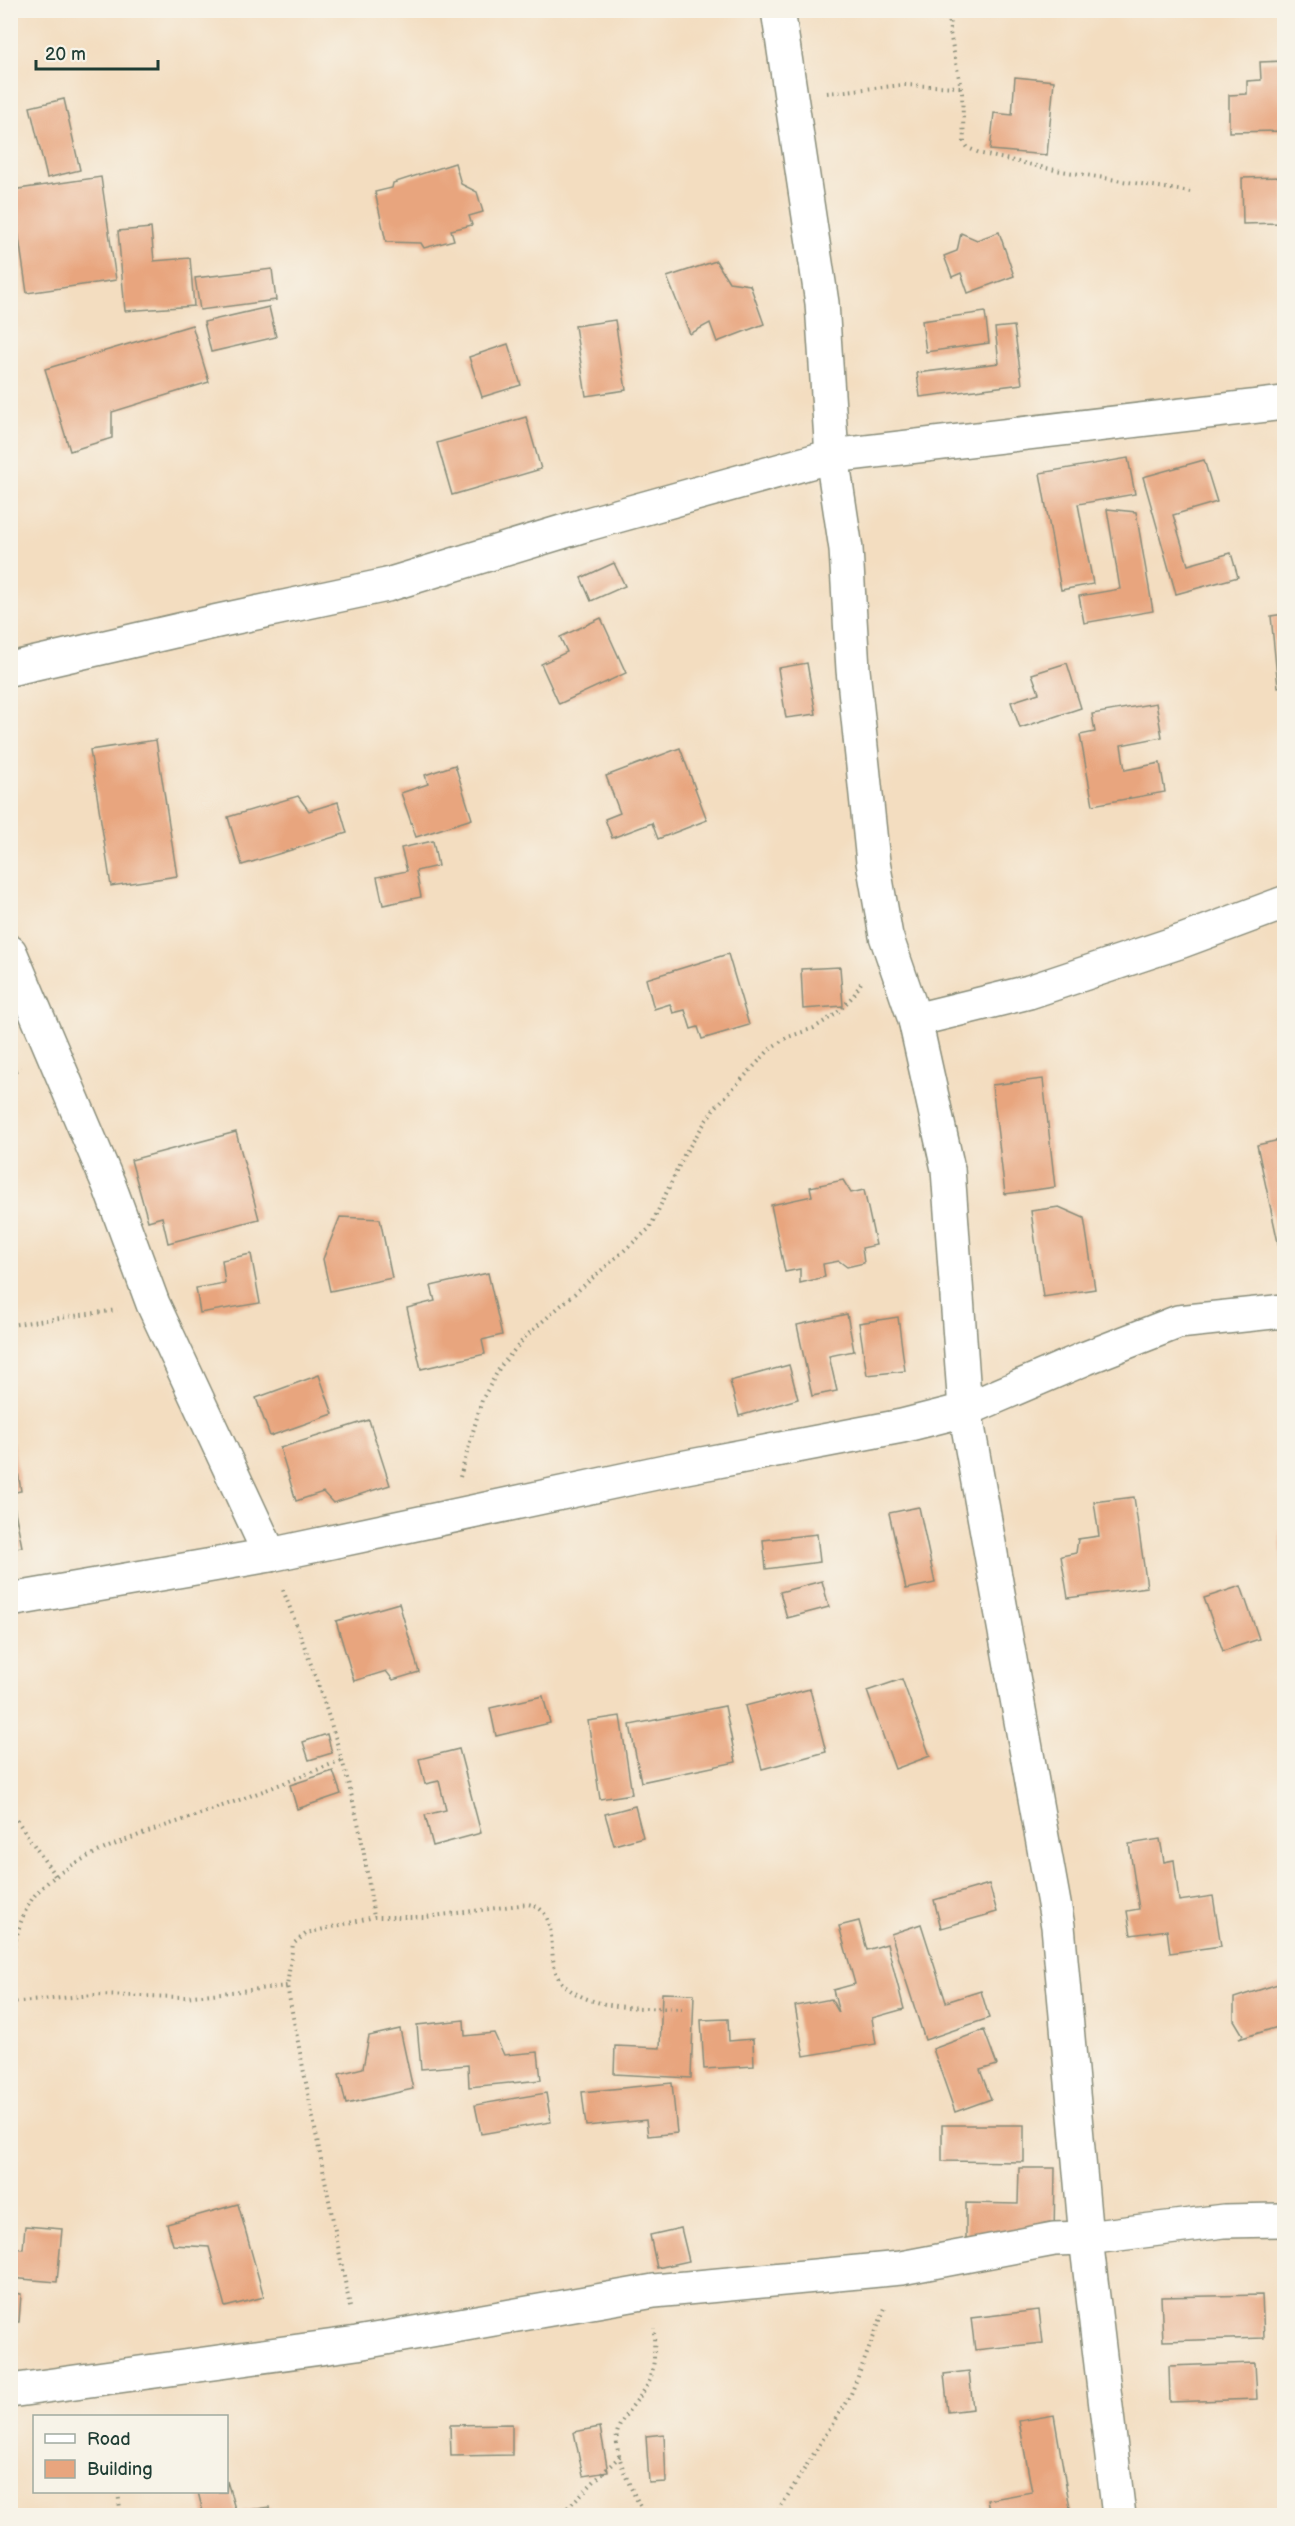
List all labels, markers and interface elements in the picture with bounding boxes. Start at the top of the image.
scale bar [36,33,158,71]
text: 20 m [45,44,86,65]
legend [33,2415,228,2493]
text: Road [87,2429,131,2450]
text: Building [87,2459,153,2480]

